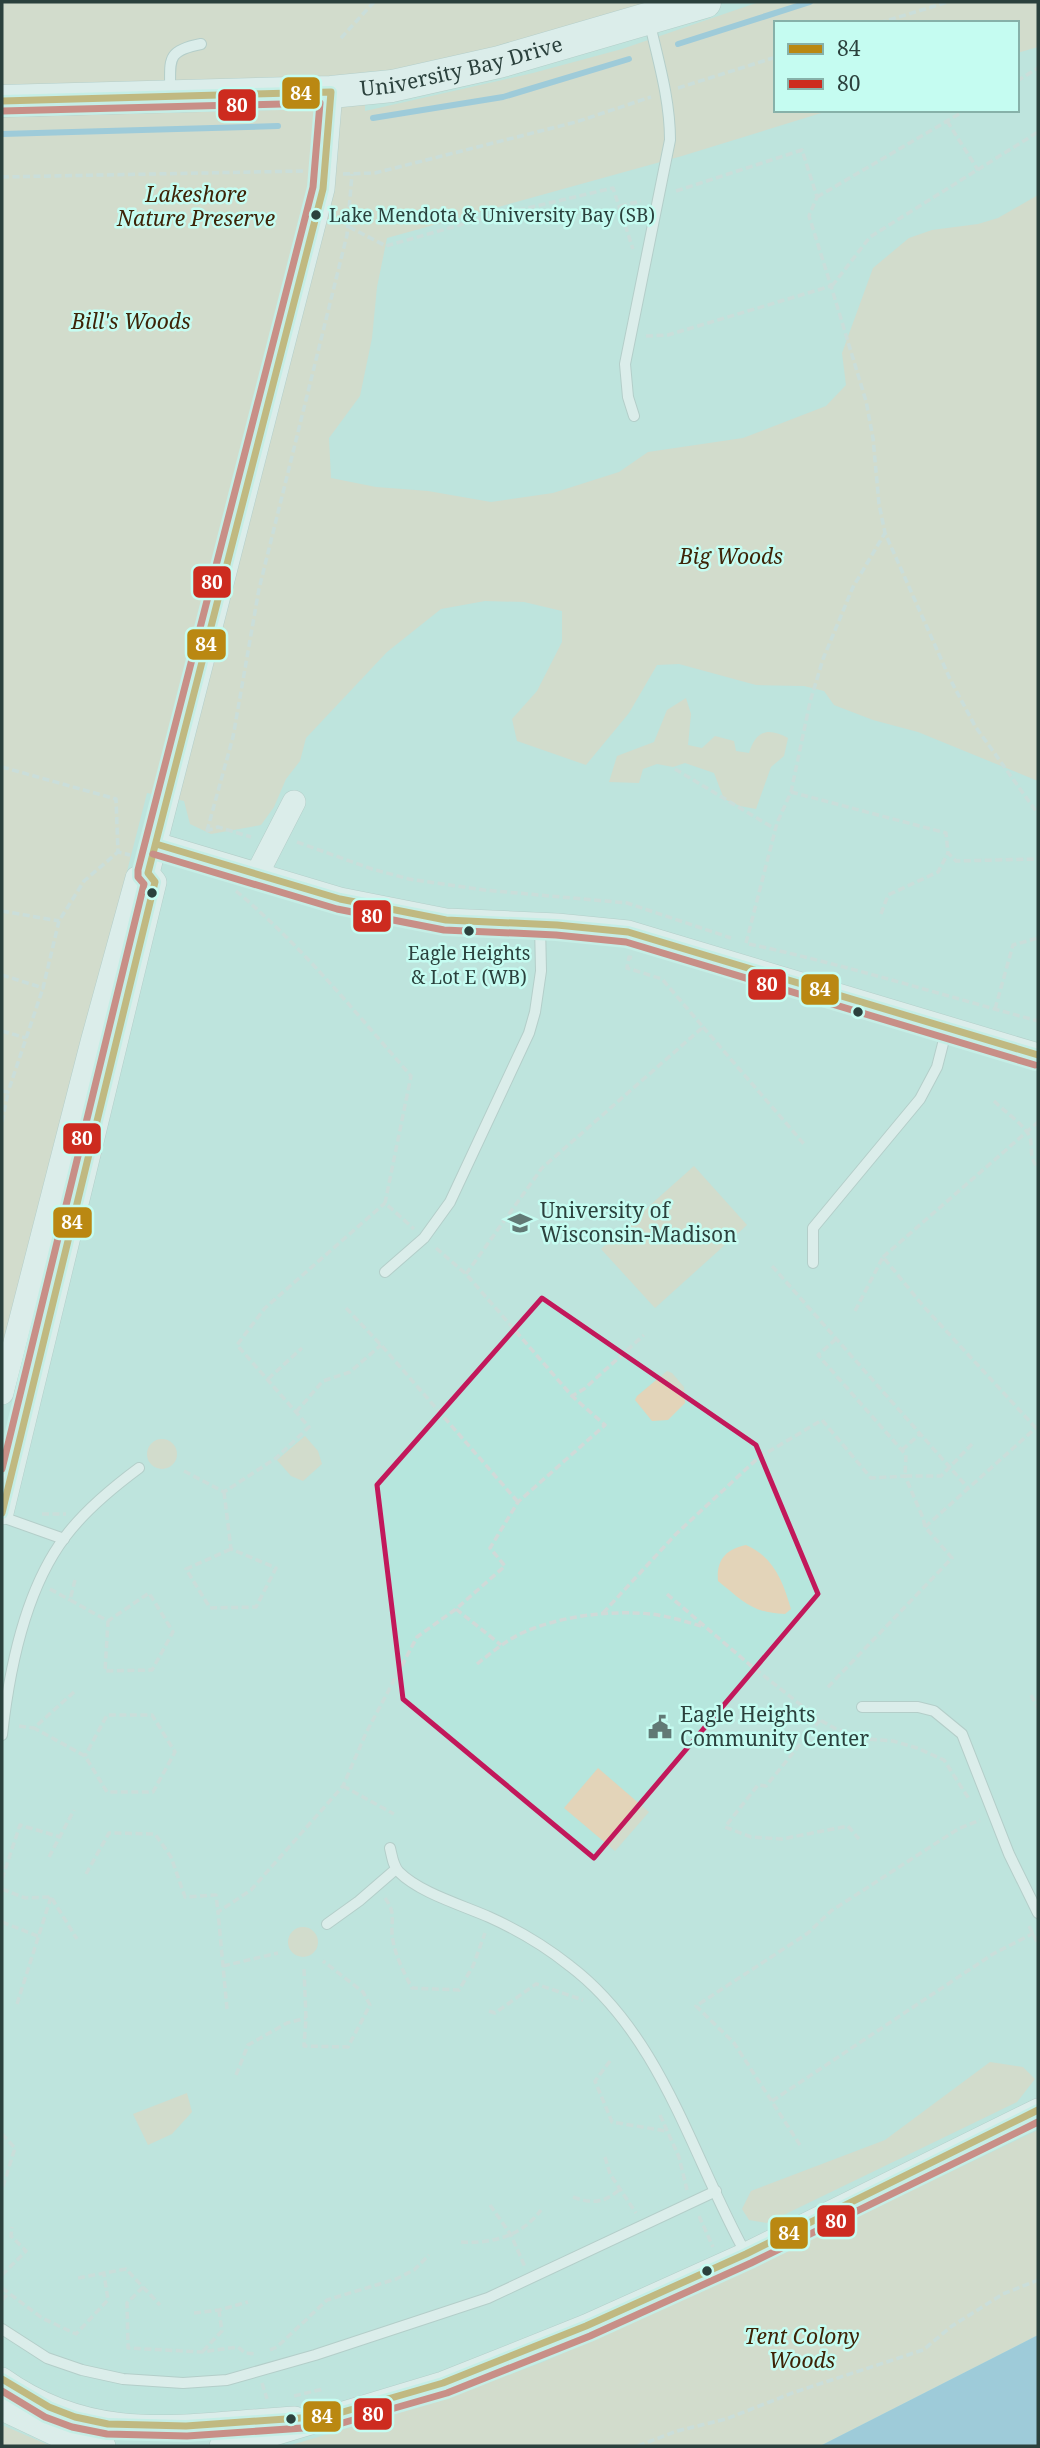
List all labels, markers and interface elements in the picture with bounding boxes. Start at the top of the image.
legend [774,21,1019,112]
street label: University Bay Drive [359,29,566,102]
text: 84 [837,34,861,62]
text: 80 [837,69,860,97]
line badge: 84 [281,76,321,110]
text: 84 [290,80,312,106]
line badge: 80 [217,88,257,122]
text: 80 [226,92,248,118]
park label: Lakeshore Nature Preserve [116,180,275,232]
place label: Lake Mendota & University Bay (SB) [329,202,655,228]
marker: Lake Mendota & University Bay (SB) [309,208,323,222]
park label: Bill's Woods [70,307,191,335]
park label: Big Woods [678,542,783,570]
line badge: 80 [192,565,232,599]
text: 80 [201,569,223,595]
line badge: 84 [186,628,227,661]
text: 84 [195,631,217,657]
unlabelled marker [145,886,159,900]
line badge: 80 [352,899,392,933]
text: 80 [361,903,383,929]
marker: Eagle Heights & Lot E (WB) [462,924,476,938]
place label: Eagle Heights & Lot E (WB) [408,940,530,990]
line badge: 80 [747,968,787,1001]
text: 80 [756,971,778,997]
line badge: 84 [800,973,840,1006]
text: 84 [809,976,831,1002]
unlabelled marker [851,1005,865,1019]
line badge: 80 [62,1122,102,1155]
text: 80 [71,1125,93,1151]
place label: University of Wisconsin-Madison [540,1196,737,1248]
line badge: 84 [52,1206,93,1239]
text: 84 [61,1209,83,1235]
school or university icon: University of Wisconsin-Madison [506,1209,534,1237]
place label: Eagle Heights Community Center [680,1700,869,1752]
public building icon: Eagle Heights Community Center [646,1713,674,1741]
line badge: 80 [816,2204,856,2238]
text: 80 [825,2208,847,2234]
line badge: 84 [769,2216,809,2250]
text: 84 [778,2220,800,2246]
unlabelled marker [700,2264,714,2278]
park label: Tent Colony Woods [744,2322,860,2374]
line badge: 80 [353,2397,393,2431]
line badge: 84 [302,2400,342,2433]
text: 80 [362,2401,384,2427]
text: 84 [311,2403,333,2429]
unlabelled marker [284,2412,298,2426]

